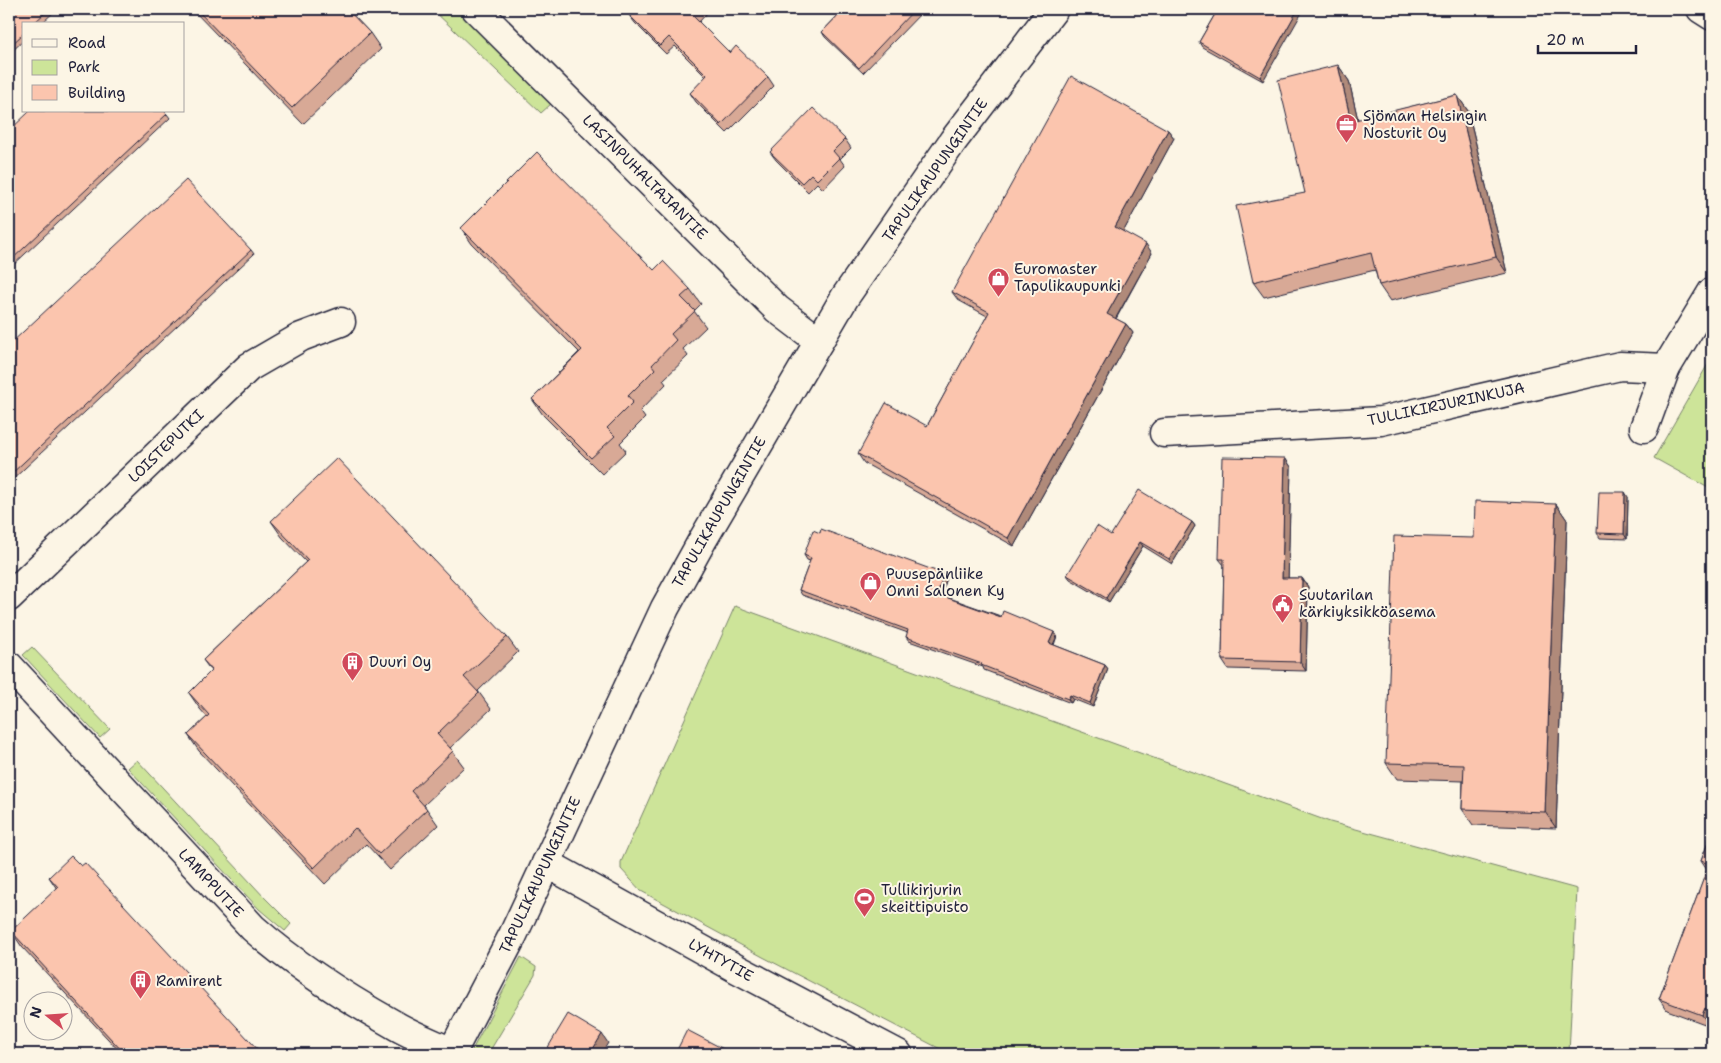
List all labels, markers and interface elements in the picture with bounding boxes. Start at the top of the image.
legend [22,22,185,112]
scale bar [1538,22,1636,54]
text: 20 m [1546,30,1585,50]
text: Road [68,33,106,53]
text: Park [68,57,100,77]
text: Building [68,83,125,103]
street label: TAPULIKAUPUNGINTIE [878,94,992,246]
place label: Sjöman Helsingin Nosturit Oy [1363,106,1487,143]
street label: LASINPUHALTAJANTIE [578,110,712,244]
office icon: Sjöman Helsingin Nosturit Oy [1335,113,1359,144]
place label: Euromaster Tapulikaupunki [1014,259,1121,296]
shop icon: Euromaster Tapulikaupunki [986,266,1010,297]
street label: TULLIKIRJURINKUJA [1366,378,1526,430]
street label: LOISTEPUTKI [124,405,208,487]
street label: TAPULIKAUPUNGINTIE [668,433,770,591]
place label: Puusepänliike Onni Salonen Ky [886,564,1005,601]
shop icon: Puusepänliike Onni Salonen Ky [858,571,882,602]
place label: Suutarilan kärkiyksikköasema [1299,585,1436,622]
public building icon: Suutarilan kärkiyksikköasema [1271,592,1295,623]
building icon: Duuri Oy [341,650,365,681]
place label: Duuri Oy [369,652,432,672]
street label: TAPULIKAUPUNGINTIE [495,793,585,957]
street label: LAMPPUTIE [174,844,248,922]
place label: Tullikirjurin skeittipuisto [881,880,969,917]
sports icon: Tullikirjurin skeittipuisto [853,887,877,918]
street label: LYHTYTIE [685,934,757,986]
building icon: Ramirent [128,969,152,1000]
place label: Ramirent [156,971,222,991]
north arrow [22,990,72,1040]
text: N [25,1004,46,1020]

